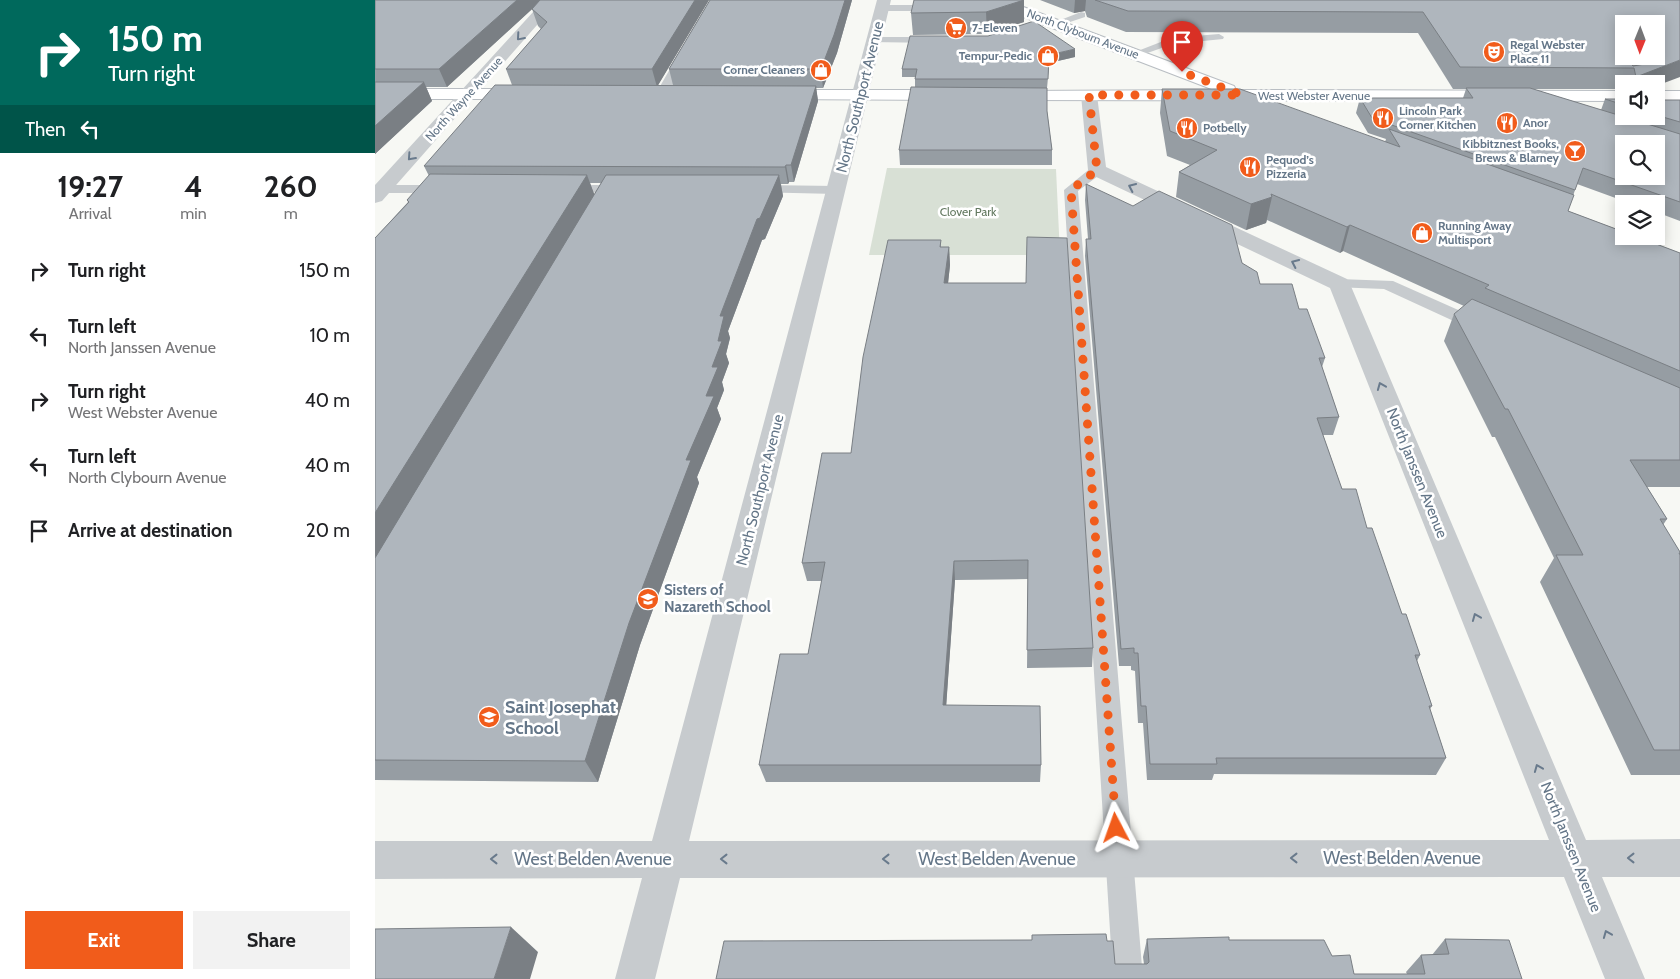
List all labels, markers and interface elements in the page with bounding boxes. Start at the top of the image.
street label: North Clybourn Avenue [1025,5,1141,62]
north arrow [1615,15,1665,65]
map controls [1615,15,1665,245]
supermarket icon: 7-Eleven [944,16,968,40]
text: 150 m [108,17,203,60]
street label: North Southport Avenue [832,19,888,175]
icon: right [25,20,90,85]
place label: 7-Eleven [972,20,1018,35]
pin [1161,21,1203,72]
icon: arrive [1168,28,1196,56]
one-way arrow [516,31,525,40]
place label: Regal Webster Place 11 [1510,37,1585,66]
theatre icon: Regal Webster Place 11 [1482,40,1506,64]
shop icon: Tempur-Pedic [1036,44,1060,68]
place label: Tempur-Pedic [959,48,1033,63]
street label: North Wayne Avenue [422,54,505,144]
shop icon: Corner Cleaners [809,58,833,82]
text: Turn right [108,60,195,87]
place label: Corner Cleaners [723,62,805,77]
button: sound [1615,75,1665,125]
street label: West Webster Avenue [1258,88,1370,103]
place label: Lincoln Park Corner Kitchen [1399,103,1476,132]
restaurant icon: Lincoln Park Corner Kitchen [1371,106,1395,130]
restaurant icon: Anor [1495,111,1519,135]
icon: left [76,115,104,143]
place label: Anor [1523,115,1548,130]
restaurant icon: Potbelly [1175,116,1199,140]
text: Then [25,118,66,141]
place label: Potbelly [1203,120,1247,135]
button: search [1615,135,1665,185]
place label: Kibbitznest Books, Brews & Blarney [1462,136,1560,165]
bar icon: Kibbitznest Books, Brews & Blarney [1563,139,1587,163]
one-way arrow [408,152,417,161]
place label: Pequod’s Pizzeria [1266,152,1314,181]
restaurant icon: Pequod’s Pizzeria [1238,155,1262,179]
text: 19:27 [57,168,123,205]
text: 4 [184,168,203,205]
text: 260 [264,168,318,205]
one-way arrow [1128,183,1137,193]
button: layers [1615,195,1665,245]
text: Arrival [69,204,111,223]
text: min [180,204,207,223]
text: m [284,204,298,223]
park label: Clover Park [940,204,997,219]
place label: Running Away Multisport [1438,218,1512,247]
shop icon: Running Away Multisport [1410,221,1434,245]
icon: right [25,257,53,285]
text: Turn right [68,259,146,282]
text: 150 m [299,259,350,282]
one-way arrow [1291,259,1300,270]
text: Turn left [68,315,136,338]
icon: left [25,322,53,350]
text: 10 m [310,324,350,347]
text: North Janssen Avenue [68,338,216,357]
text: Turn right [68,380,146,403]
one-way arrow [1377,382,1387,391]
icon: right [25,387,53,415]
text: 40 m [305,389,350,412]
text: West Webster Avenue [68,403,217,422]
street label: North Janssen Avenue [1383,405,1451,541]
street label: North Southport Avenue [732,412,788,568]
text: Turn left [68,445,136,468]
icon: left [25,452,53,480]
text: 40 m [305,454,350,477]
text: North Clybourn Avenue [68,468,227,487]
icon: arrive [25,517,53,545]
text: Arrive at destination [68,519,232,542]
text: 20 m [306,519,350,542]
place label: Sisters of Nazareth School [664,581,771,616]
school or university icon: Sisters of Nazareth School [636,587,660,611]
one-way arrow [1472,613,1483,622]
place label: Saint Josephat School [505,696,616,739]
school or university icon: Saint Josephat School [477,705,501,729]
one-way arrow [1534,764,1544,772]
street label: North Janssen Avenue [1537,779,1605,915]
position arrow [1089,801,1141,853]
street label: West Belden Avenue [1323,847,1481,869]
street label: West Belden Avenue [514,848,672,870]
street label: West Belden Avenue [918,848,1076,870]
one-way arrow [1290,853,1298,863]
one-way arrow [1627,853,1635,863]
one-way arrow [490,854,498,864]
one-way arrow [720,854,728,864]
one-way arrow [882,854,890,864]
button: Exit [25,911,183,969]
button: Share [193,911,350,969]
one-way arrow [1602,930,1613,939]

